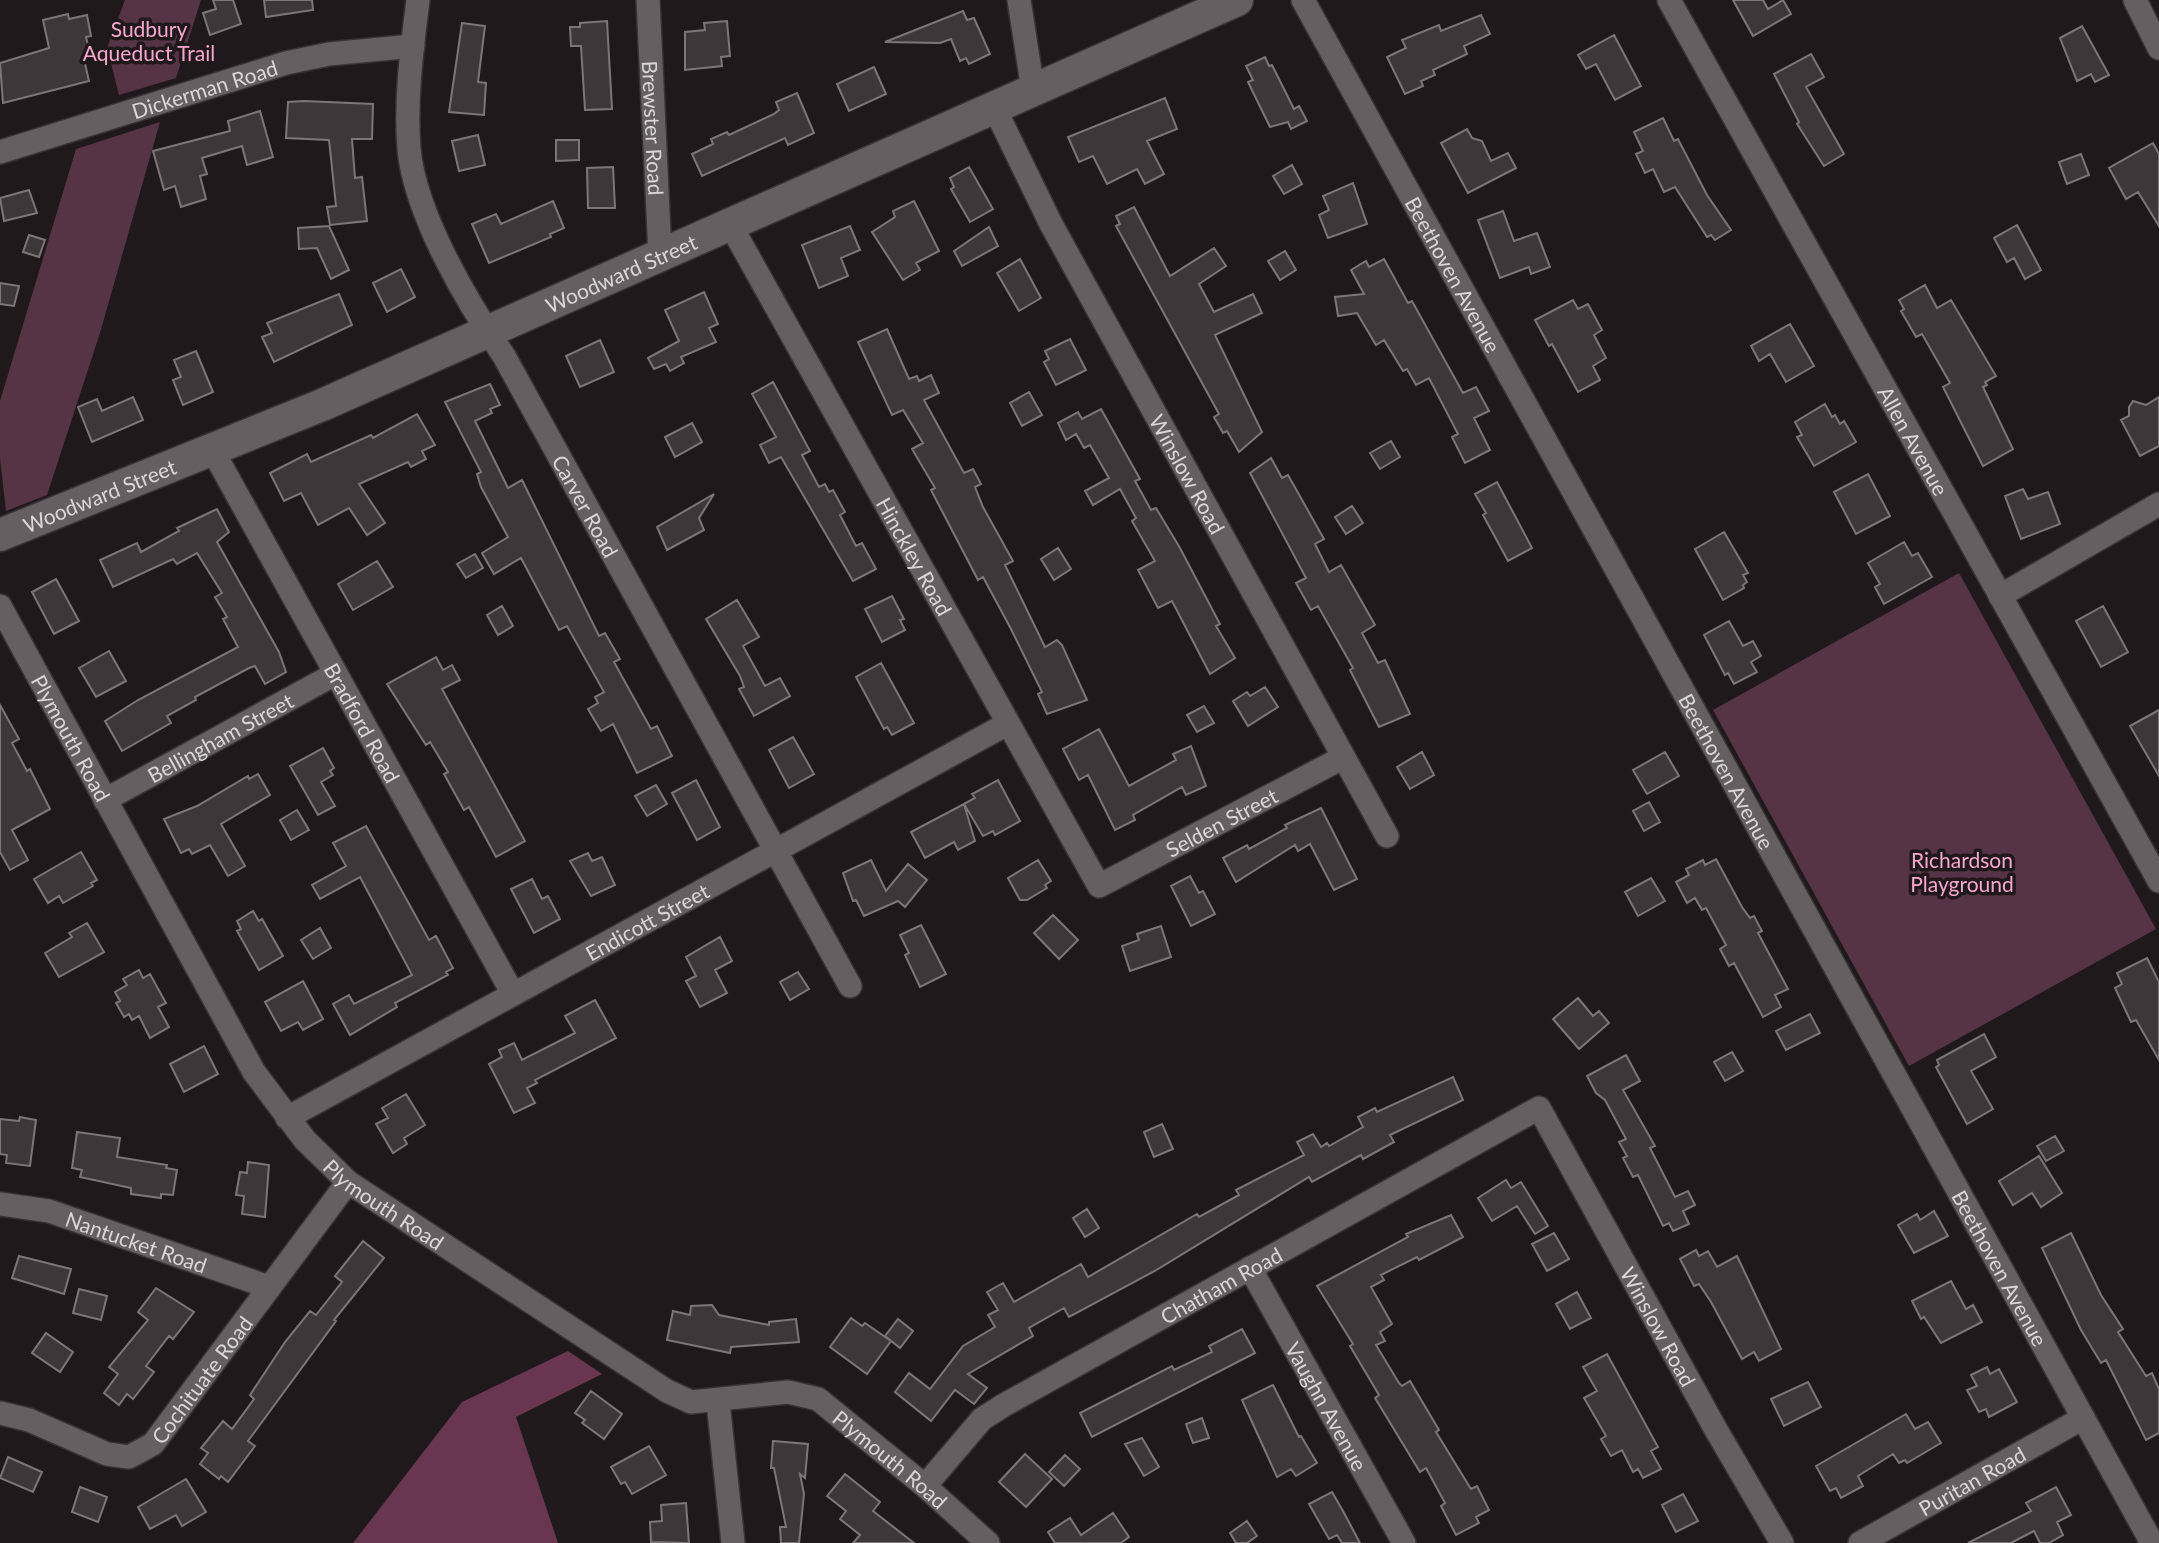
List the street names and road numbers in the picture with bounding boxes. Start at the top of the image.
street label: Dickerman Road [128,54,280,123]
street label: Brewster Road [638,60,670,196]
street label: Beethoven Avenue [1401,192,1507,356]
street label: Woodward Street [541,228,701,317]
street label: Allen Avenue [1874,381,1954,499]
street label: Winslow Road [1145,410,1231,538]
street label: Carver Road [548,450,624,561]
street label: Woodward Street [19,453,180,537]
street label: Hinckley Road [872,492,958,619]
street label: Bradford Road [320,658,406,787]
street label: Plymouth Road [27,670,116,805]
street label: Bellingham Street [143,687,297,787]
street label: Beethoven Avenue [1674,689,1780,853]
street label: Selden Street [1161,782,1282,861]
street label: Endicott Street [581,877,713,965]
street label: Plymouth Road [319,1153,449,1254]
street label: Beethoven Avenue [1948,1186,2053,1350]
street label: Nantucket Road [63,1205,210,1277]
street label: Chatham Road [1156,1241,1286,1328]
street label: Winslow Road [1616,1262,1702,1390]
street label: Cochituate Road [146,1311,257,1448]
street label: Vaughn Avenue [1281,1337,1373,1475]
street label: Plymouth Road [829,1404,953,1513]
street label: Puritan Road [1914,1441,2030,1520]

